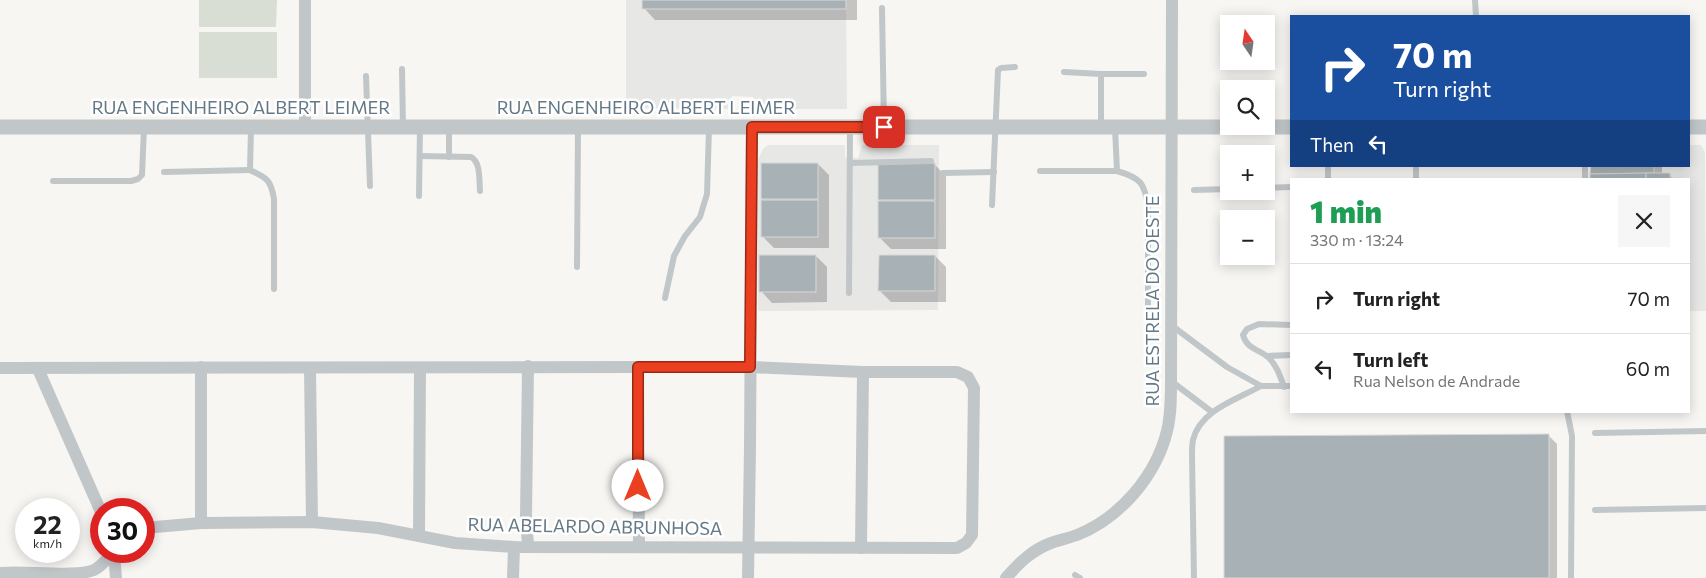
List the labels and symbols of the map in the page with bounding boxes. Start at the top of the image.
north arrow [1220,15,1275,70]
street label: RUA ENGENHEIRO ALBERT LEIMER [92,96,390,118]
street label: RUA ENGENHEIRO ALBERT LEIMER [497,96,795,118]
pin [863,106,905,148]
street label: RUA ESTRELA DO OESTE [1141,196,1163,407]
position arrow [611,459,663,511]
speed limit sign: 30 [90,498,155,563]
street label: RUA ABELARDO ABRUNHOSA [467,513,723,539]

